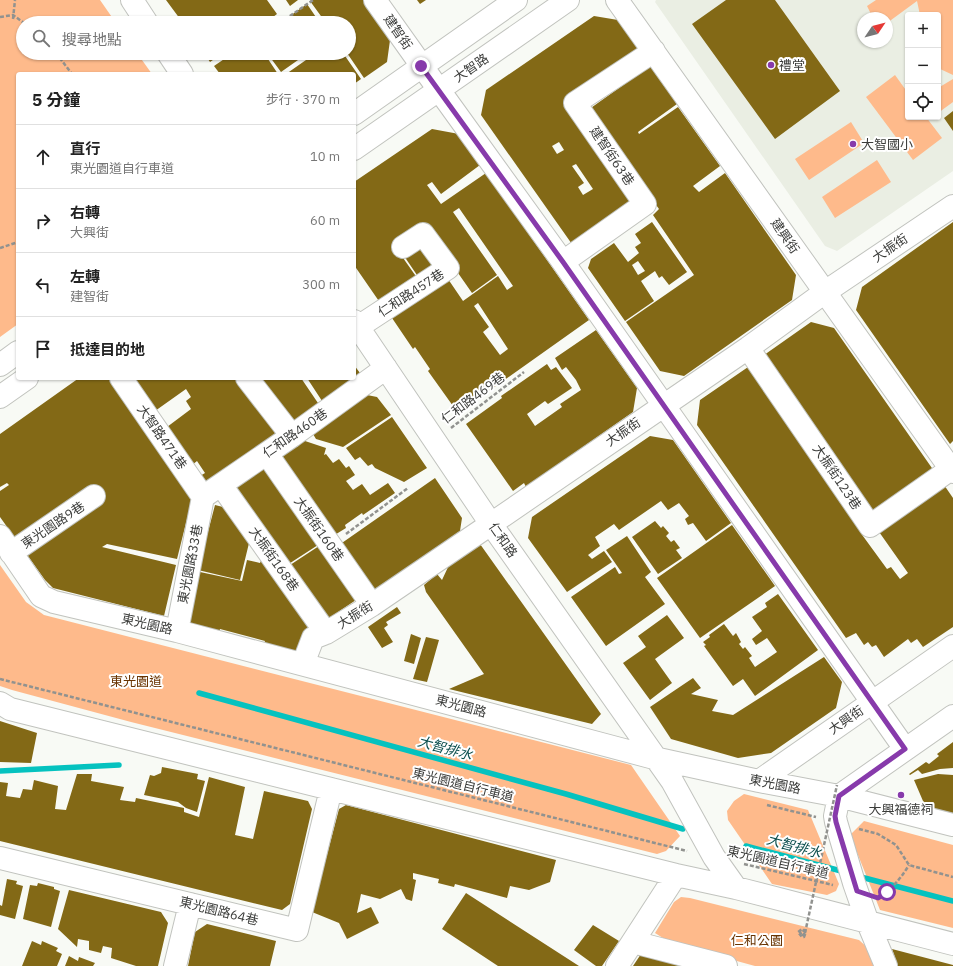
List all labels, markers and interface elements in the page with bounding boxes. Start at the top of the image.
street label: 建智街 [380,11,416,53]
north arrow [857,12,893,48]
map controls [905,12,941,120]
button: + [905,12,941,48]
search box [16,16,356,60]
icon: search [30,27,52,49]
text: 搜尋地點 [62,30,122,49]
button: − [905,48,941,84]
street label: 大智路 [450,50,492,86]
route end [412,57,430,75]
place label: 禮堂 [779,57,805,74]
marker: 禮堂 [766,60,776,70]
button: locate [905,84,941,120]
text: 5 分鐘 [32,89,80,111]
text: 步行 · 370 m [266,91,340,108]
street label: 建智街63巷 [586,123,638,189]
place label: 大智國小 [861,136,913,153]
text: 直行 [70,139,100,158]
marker: 大智國小 [848,139,858,149]
icon: ahead [32,146,54,168]
text: 10 m [310,148,340,165]
text: 東光園道自行車道 [70,160,174,177]
text: 右轉 [70,203,100,222]
icon: right [32,210,54,232]
text: 60 m [310,212,340,229]
street label: 建興街 [767,215,803,257]
text: 大興街 [70,224,109,241]
street label: 大振街 [869,230,911,266]
street label: 仁和路457巷 [375,265,447,321]
text: 左轉 [70,267,100,286]
icon: left [32,274,54,296]
text: 300 m [302,276,340,293]
text: 建智街 [70,288,109,305]
icon: arrive [32,338,54,360]
text: 抵達目的地 [70,340,145,359]
street label: 仁和路469巷 [438,369,508,427]
street label: 大智路471巷 [133,401,191,473]
street label: 仁和路460巷 [259,404,331,462]
street label: 大振街 [602,414,644,450]
street label: 大振街123巷 [809,441,865,513]
street label: 大振街160巷 [290,493,348,565]
street label: 東光園路9巷 [18,498,88,552]
street label: 仁和路 [485,519,521,561]
street label: 東光園路33巷 [174,523,206,605]
street label: 大振街168巷 [245,523,303,595]
street label: 大振街 [334,597,376,633]
street label: 東光園路 [120,610,174,638]
park label: 東光園道 [110,673,162,690]
street label: 東光園路 [434,691,488,721]
street label: 大興街 [825,702,867,738]
water label: 大智排水 [416,732,475,764]
street label: 東光園道自行車道 [410,764,516,806]
street label: 東光園路 [748,771,802,797]
marker: 大興福德祠 [896,790,906,800]
place label: 大興福德祠 [868,801,934,818]
water label: 大智排水 [765,830,824,862]
street label: 東光園道自行車道 [725,842,831,882]
route start [878,883,896,901]
street label: 東光園路64巷 [178,893,260,929]
park label: 仁和公園 [731,932,783,949]

